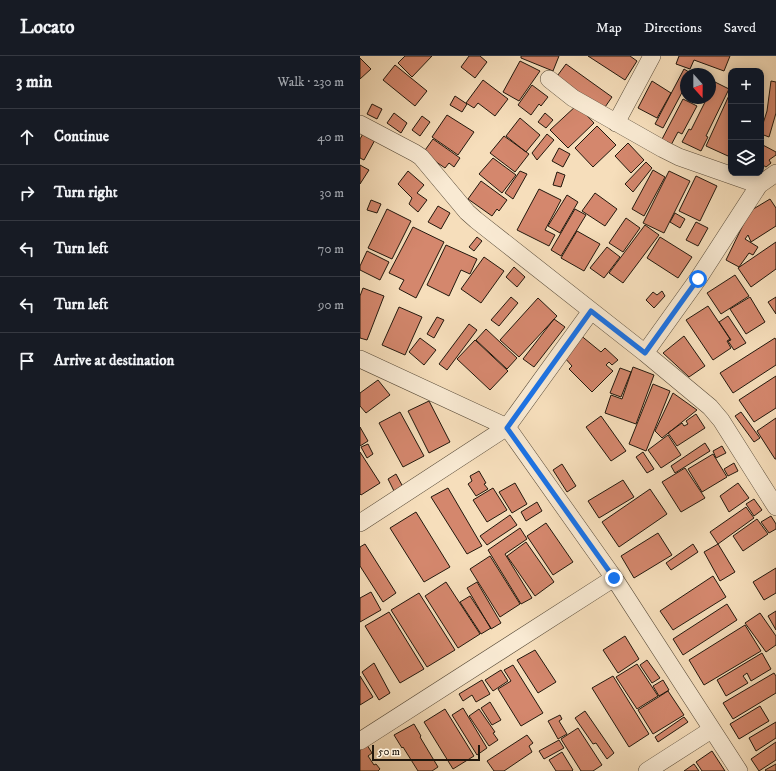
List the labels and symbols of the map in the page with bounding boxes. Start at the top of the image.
north arrow [680,68,716,104]
route start [689,270,707,288]
route end [605,569,623,587]
scale bar [372,743,480,762]

